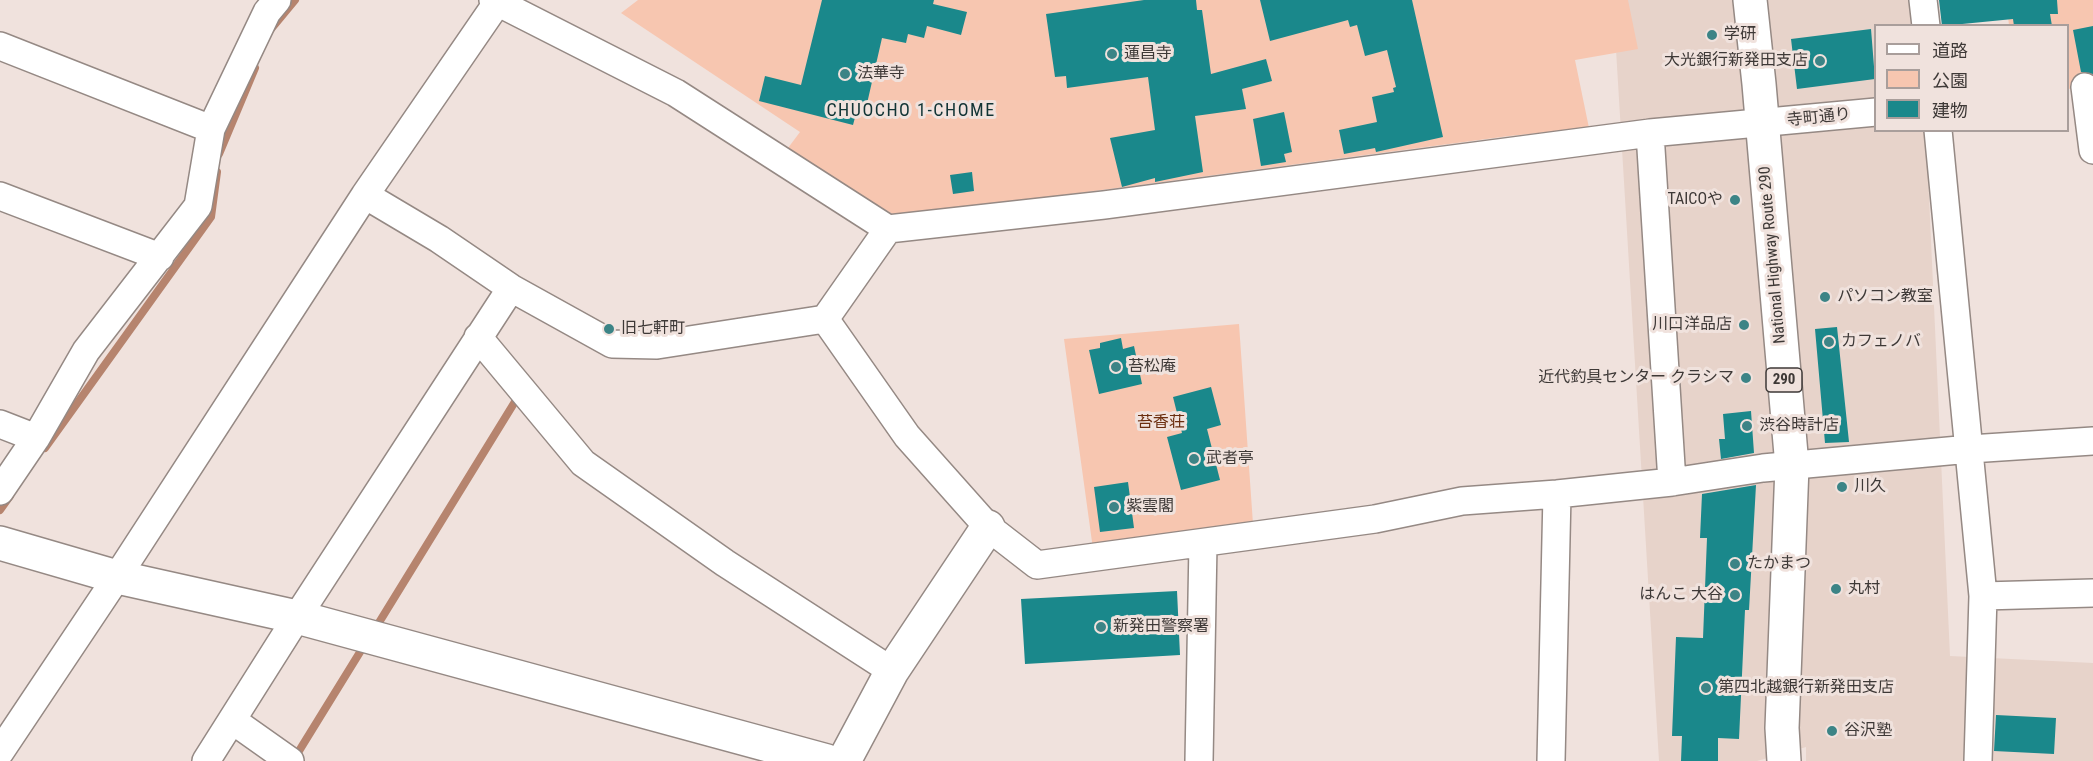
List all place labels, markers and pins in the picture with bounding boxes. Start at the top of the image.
place label: 学研 [1724,25,1756,45]
marker: 学研 [1705,28,1719,42]
place label: 蓮昌寺 [1124,44,1172,64]
marker: 蓮昌寺 [1105,47,1119,61]
place label: 大光銀行新発田支店 [1664,51,1808,71]
marker: 大光銀行新発田支店 [1813,54,1827,68]
place label: 法華寺 [857,64,905,84]
marker: 法華寺 [838,67,852,81]
place label: TAICOや [1667,190,1723,210]
marker: TAICOや [1728,193,1742,207]
place label: パソコン教室 [1837,287,1933,307]
marker: パソコン教室 [1818,290,1832,304]
place label: 川口洋品店 [1652,315,1732,335]
marker: 川口洋品店 [1737,318,1751,332]
place label: 旧七軒町 [621,319,685,339]
marker: 旧七軒町 [602,322,616,336]
place label: カフェノバ [1841,332,1921,352]
marker: カフェノバ [1822,335,1836,349]
place label: 苔松庵 [1128,357,1176,377]
marker: 苔松庵 [1109,360,1123,374]
place label: 近代釣具センター クラシマ [1538,368,1734,388]
marker: 近代釣具センター クラシマ [1739,371,1753,385]
place label: 渋谷時計店 [1759,416,1839,436]
marker: 渋谷時計店 [1740,419,1754,433]
place label: 武者亭 [1206,449,1254,469]
marker: 武者亭 [1187,452,1201,466]
place label: 川久 [1854,477,1886,497]
marker: 川久 [1835,480,1849,494]
place label: 紫雲閣 [1126,497,1174,517]
marker: 紫雲閣 [1107,500,1121,514]
place label: たかまつ [1747,554,1811,574]
marker: たかまつ [1728,557,1742,571]
place label: 丸村 [1848,579,1880,599]
marker: 丸村 [1829,582,1843,596]
place label: はんこ 大谷 [1639,585,1723,605]
marker: はんこ 大谷 [1728,588,1742,602]
place label: 新発田警察署 [1113,617,1209,637]
marker: 新発田警察署 [1094,620,1108,634]
place label: 第四北越銀行新発田支店 [1718,678,1894,698]
marker: 第四北越銀行新発田支店 [1699,681,1713,695]
place label: 谷沢塾 [1844,721,1892,741]
marker: 谷沢塾 [1825,724,1839,738]

